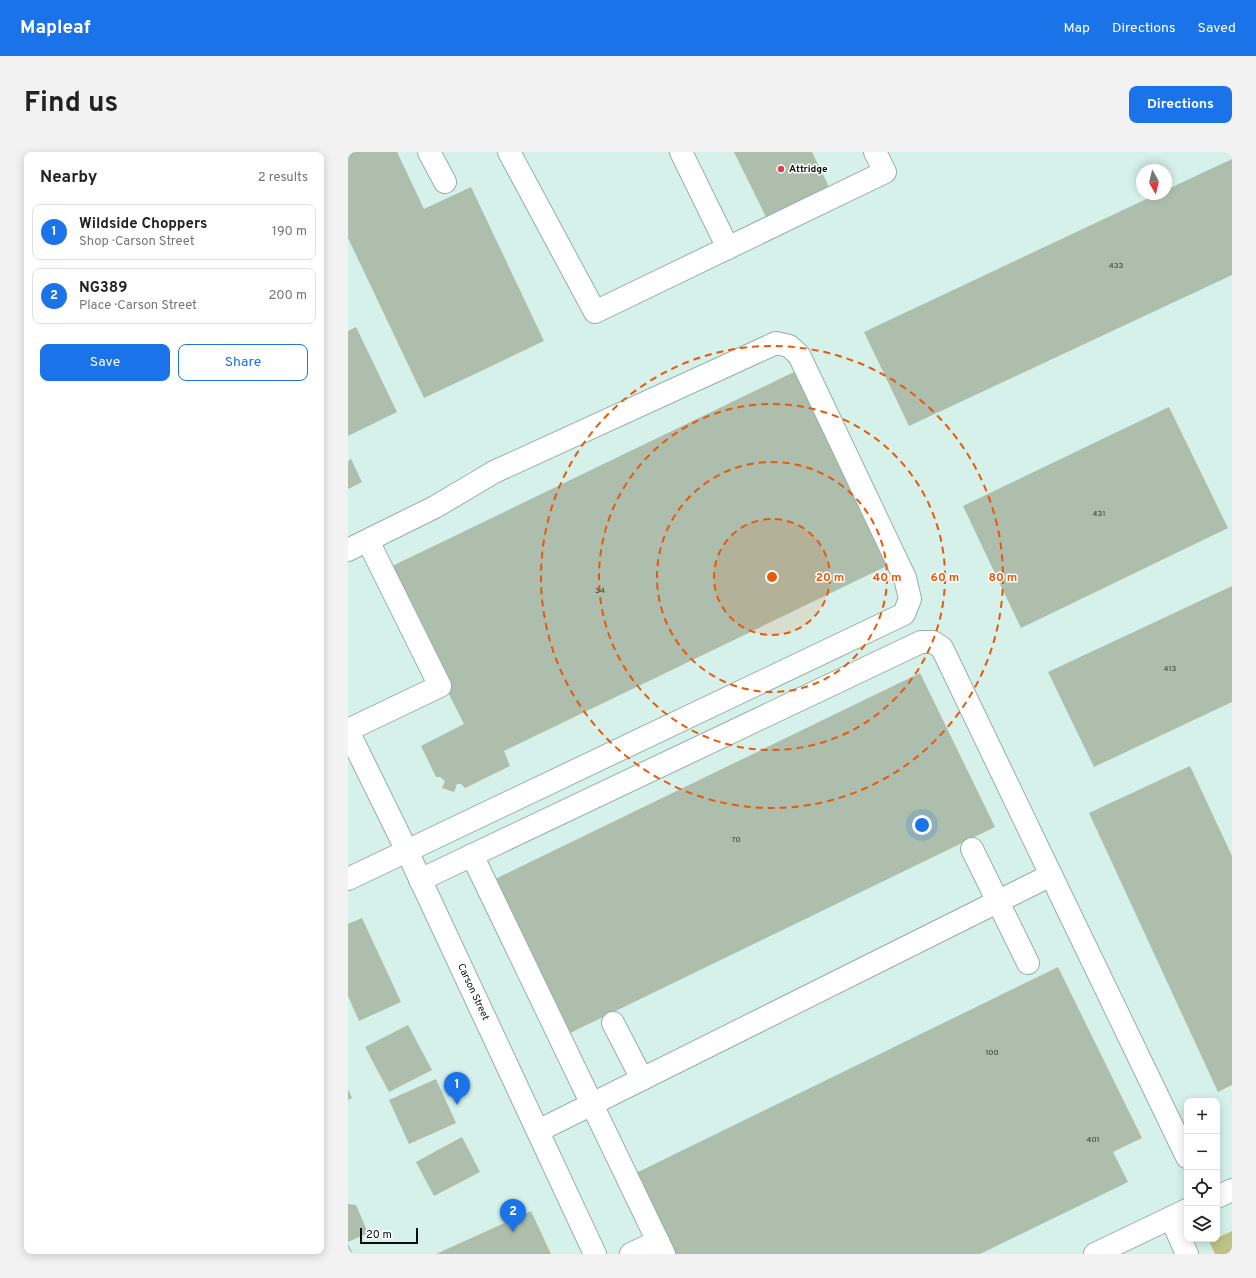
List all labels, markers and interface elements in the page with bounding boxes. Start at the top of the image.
text: Mapleaf [20,16,91,40]
text: Map [1064,20,1090,37]
text: Directions [1112,20,1176,37]
text: Saved [1198,20,1236,37]
text: Find us [24,86,118,122]
button: Directions [1129,86,1232,123]
place label: Attridge [789,163,828,176]
marker: Attridge [776,164,786,174]
north arrow [1136,164,1172,200]
text: Nearby [40,167,97,189]
text: 2 results [258,170,308,186]
text: Wildside Choppers [79,215,207,234]
text: 1 [51,224,57,240]
text: 190 m [272,224,307,240]
text: Shop · Carson Street [79,234,195,250]
house number: 433 [1109,261,1123,271]
text: NG389 [79,279,127,298]
text: 2 [50,288,58,304]
text: 200 m [268,288,307,304]
text: Place · Carson Street [79,298,197,314]
button: Save [40,344,170,381]
button: Share [178,344,308,381]
house number: 431 [1093,509,1105,519]
centre of rings [765,570,779,584]
text: 20 m [816,570,844,586]
text: 40 m [872,570,902,586]
text: 60 m [931,570,959,586]
text: 80 m [989,570,1017,586]
house number: 34 [595,586,605,596]
house number: 413 [1164,664,1177,674]
your location [912,815,932,835]
house number: 70 [731,835,741,845]
street label: Carson Street [454,961,492,1023]
house number: 100 [985,1048,999,1058]
pin: 1 [444,1072,470,1105]
map controls [1184,1098,1220,1242]
button: + [1184,1098,1220,1134]
button: − [1184,1134,1220,1170]
house number: 401 [1086,1135,1100,1145]
button: locate [1184,1170,1220,1206]
pin: 2 [500,1199,526,1232]
button: layers [1184,1206,1220,1242]
scale bar [360,1226,418,1245]
text: 20 m [366,1228,392,1242]

